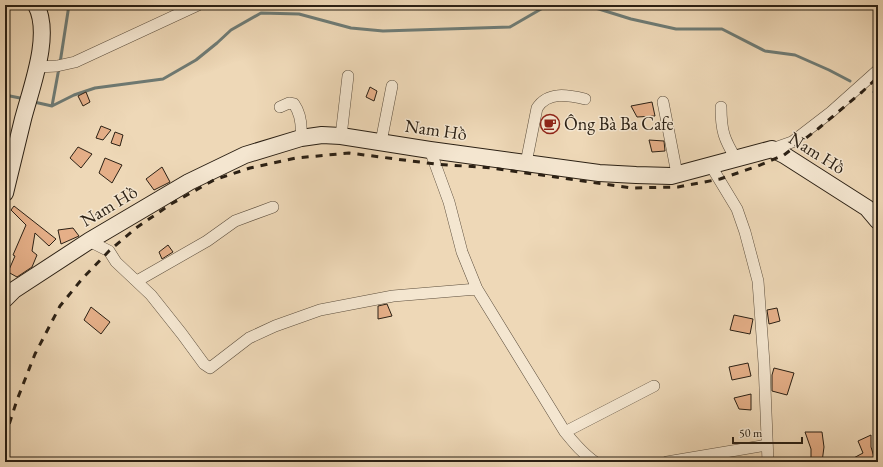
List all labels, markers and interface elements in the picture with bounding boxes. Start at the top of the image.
place label: Ông Bà Ba Cafe [564,112,674,135]
cafe icon: Ông Bà Ba Cafe [539,113,561,135]
street label: Nam Hồ [404,114,469,145]
street label: Nam Hồ [785,126,850,179]
street label: Nam Hồ [76,180,142,232]
scale bar [733,419,802,445]
text: 50 m [739,425,763,441]

